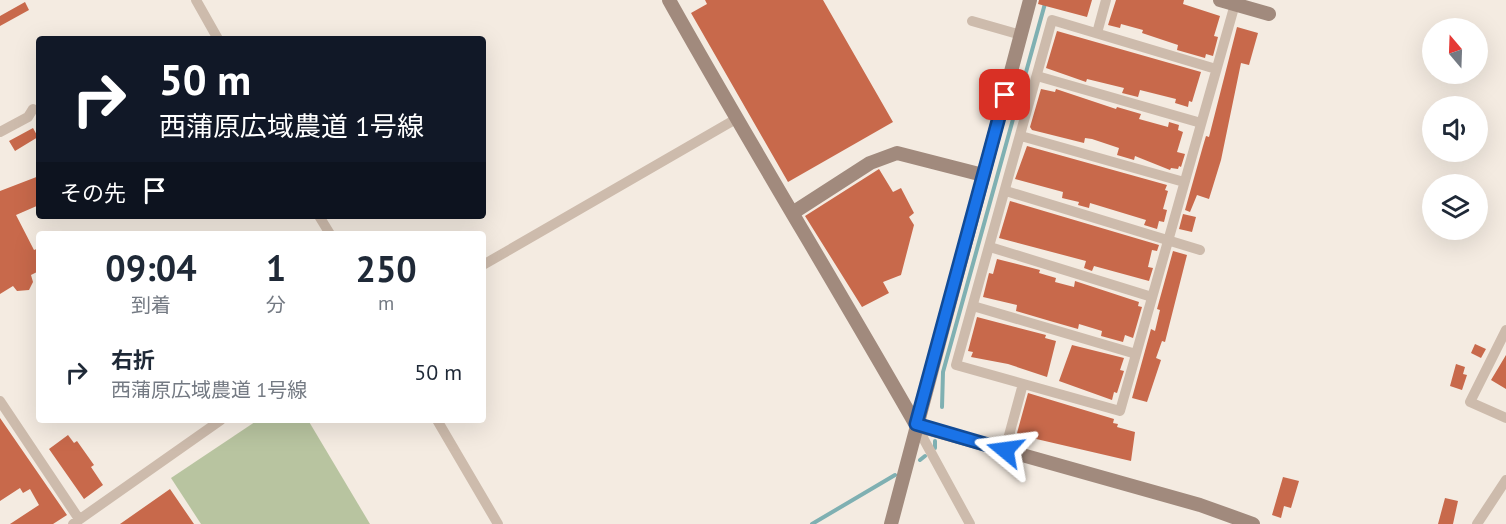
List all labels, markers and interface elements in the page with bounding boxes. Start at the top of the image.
north arrow [1422,18,1488,84]
map controls [1422,18,1488,240]
text: 50 m [159,52,251,107]
icon: right [60,60,138,138]
pin [979,69,1030,120]
icon: arrive [988,78,1021,111]
button: sound [1422,96,1488,162]
text: 西蒲原広域農道 1号線 [159,109,424,143]
icon: arrive [138,174,171,207]
button: layers [1422,174,1488,240]
text: その先 [60,179,126,207]
text: 09:04 [105,244,197,291]
text: 1 [266,244,286,291]
text: 250 [355,245,417,292]
text: m [378,290,394,316]
text: 到着 [131,292,171,318]
text: 分 [266,292,286,318]
text: 右折 [111,346,155,374]
icon: right [60,356,93,389]
text: 50 m [414,358,462,386]
text: 西蒲原広域農道 1号線 [111,377,307,403]
position arrow [973,418,1037,482]

